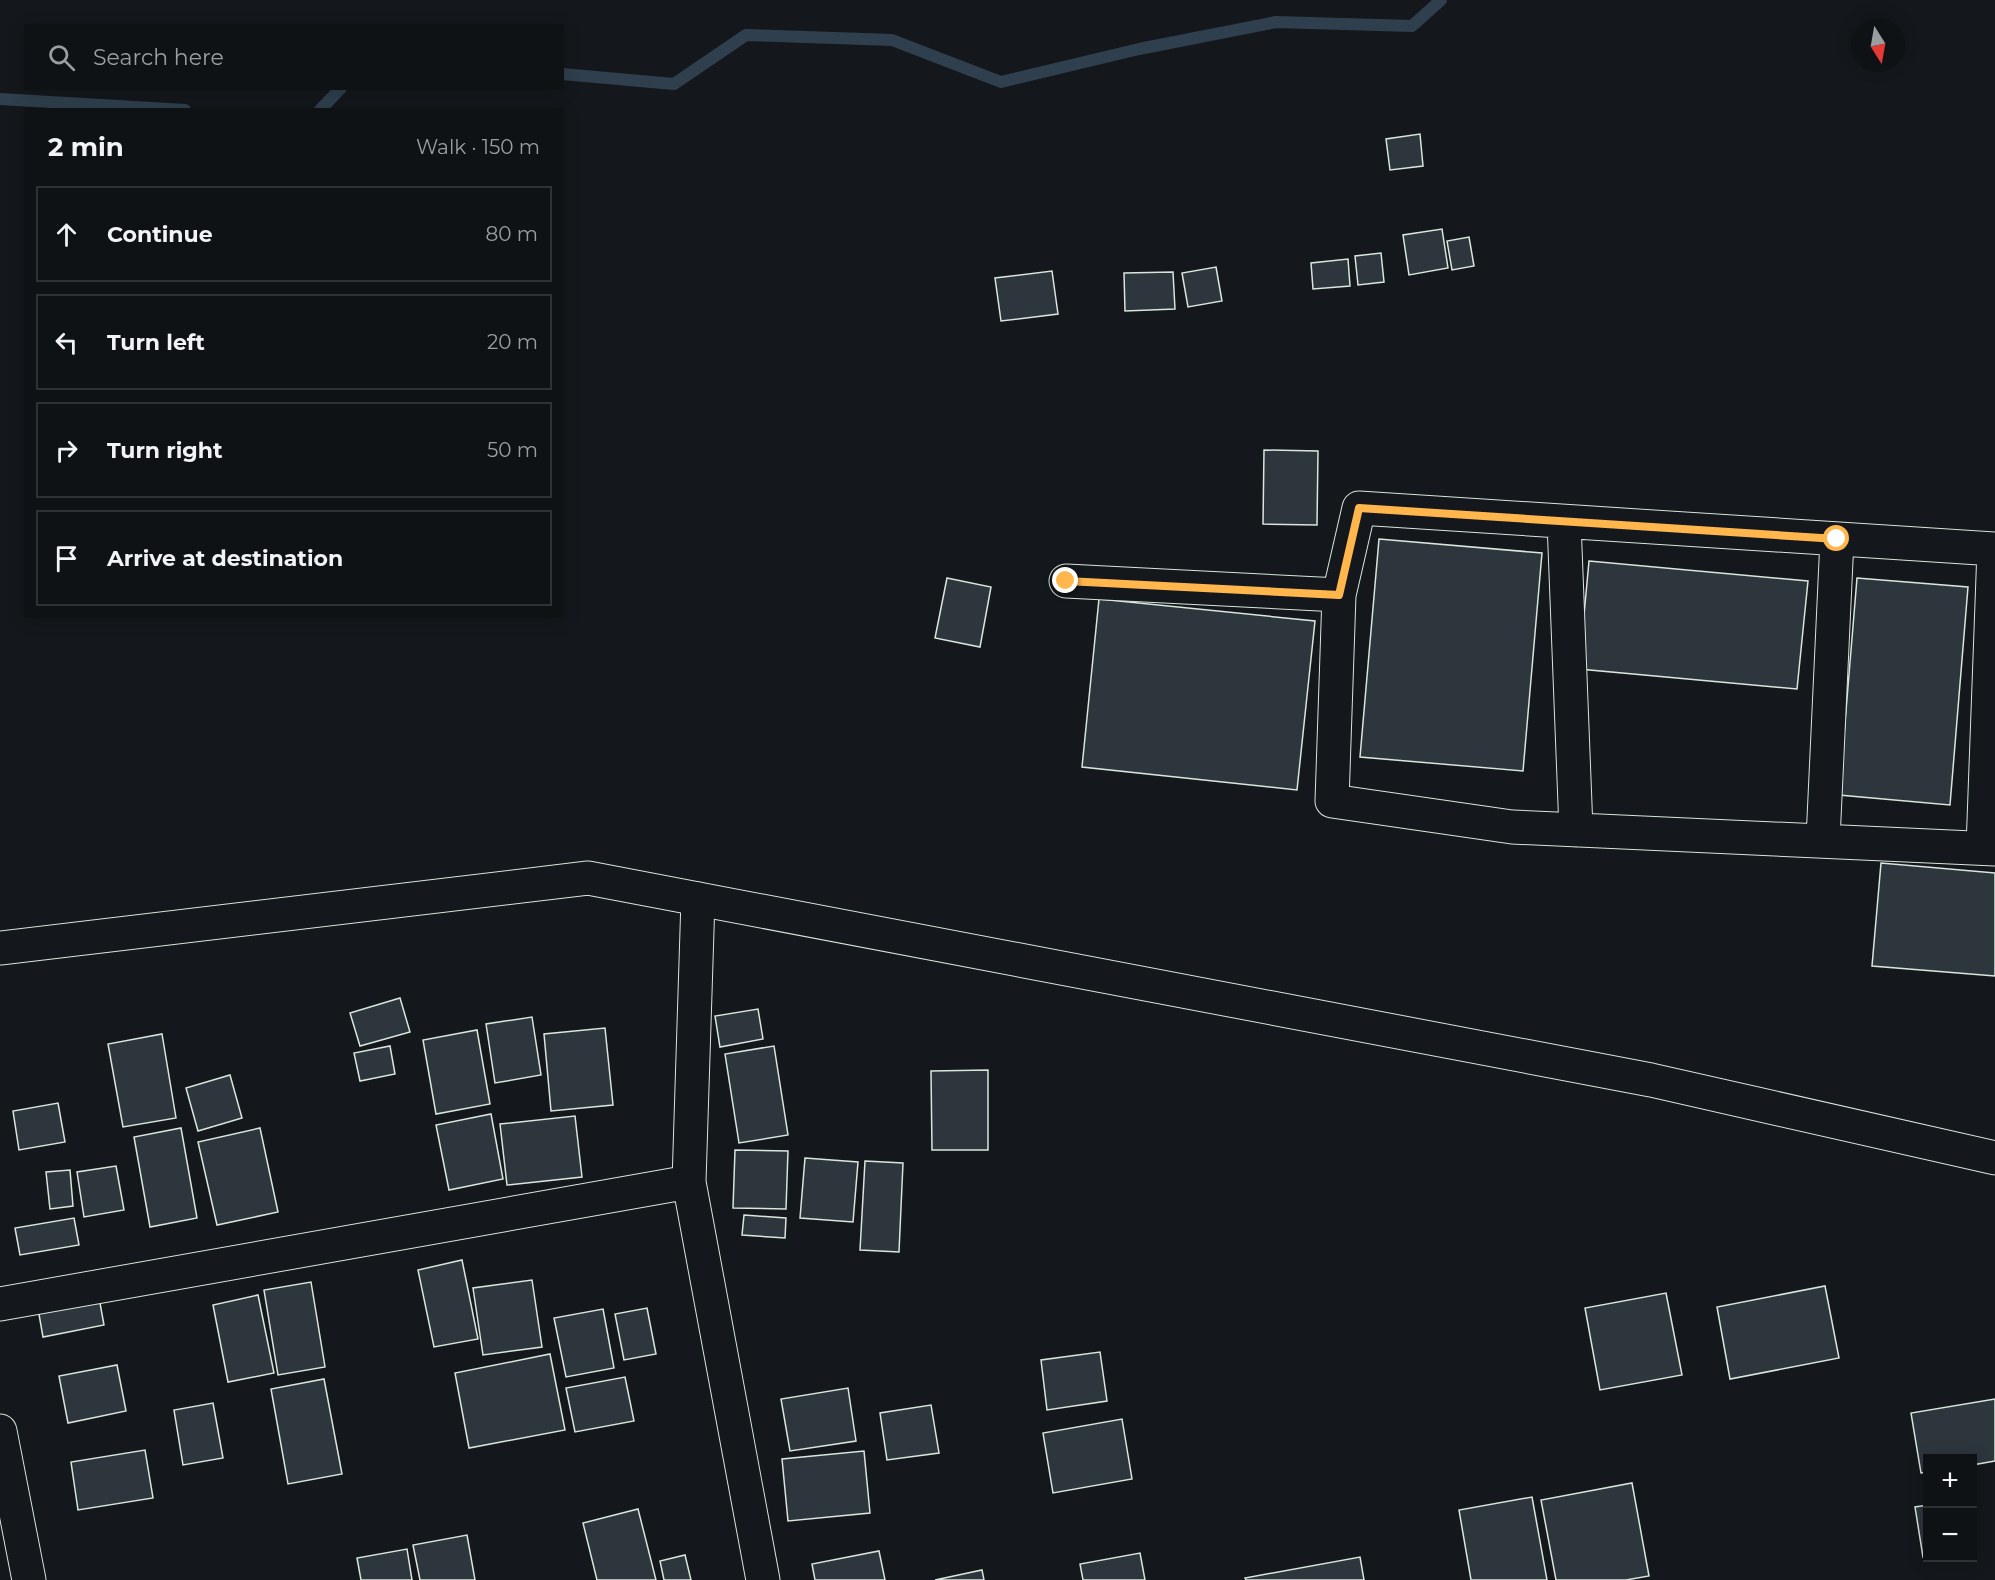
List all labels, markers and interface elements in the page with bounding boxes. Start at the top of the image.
north arrow [1851,18,1905,72]
search box [24,24,564,90]
icon: search [45,41,78,74]
text: Search here [93,44,224,71]
text: 2 min [48,131,124,163]
text: Walk · 150 m [416,135,540,159]
icon: ahead [50,218,83,251]
text: Continue [107,221,213,248]
text: 80 m [486,222,538,246]
icon: left [50,326,83,359]
text: Turn left [107,329,205,356]
text: 20 m [487,330,538,354]
icon: right [50,434,83,467]
text: Turn right [107,437,222,464]
text: 50 m [487,438,538,462]
route start [1823,525,1849,551]
icon: arrive [50,542,83,575]
text: Arrive at destination [107,545,343,572]
route end [1052,567,1078,593]
map controls [1923,1454,1977,1562]
button: + [1923,1454,1977,1508]
button: − [1923,1508,1977,1562]

